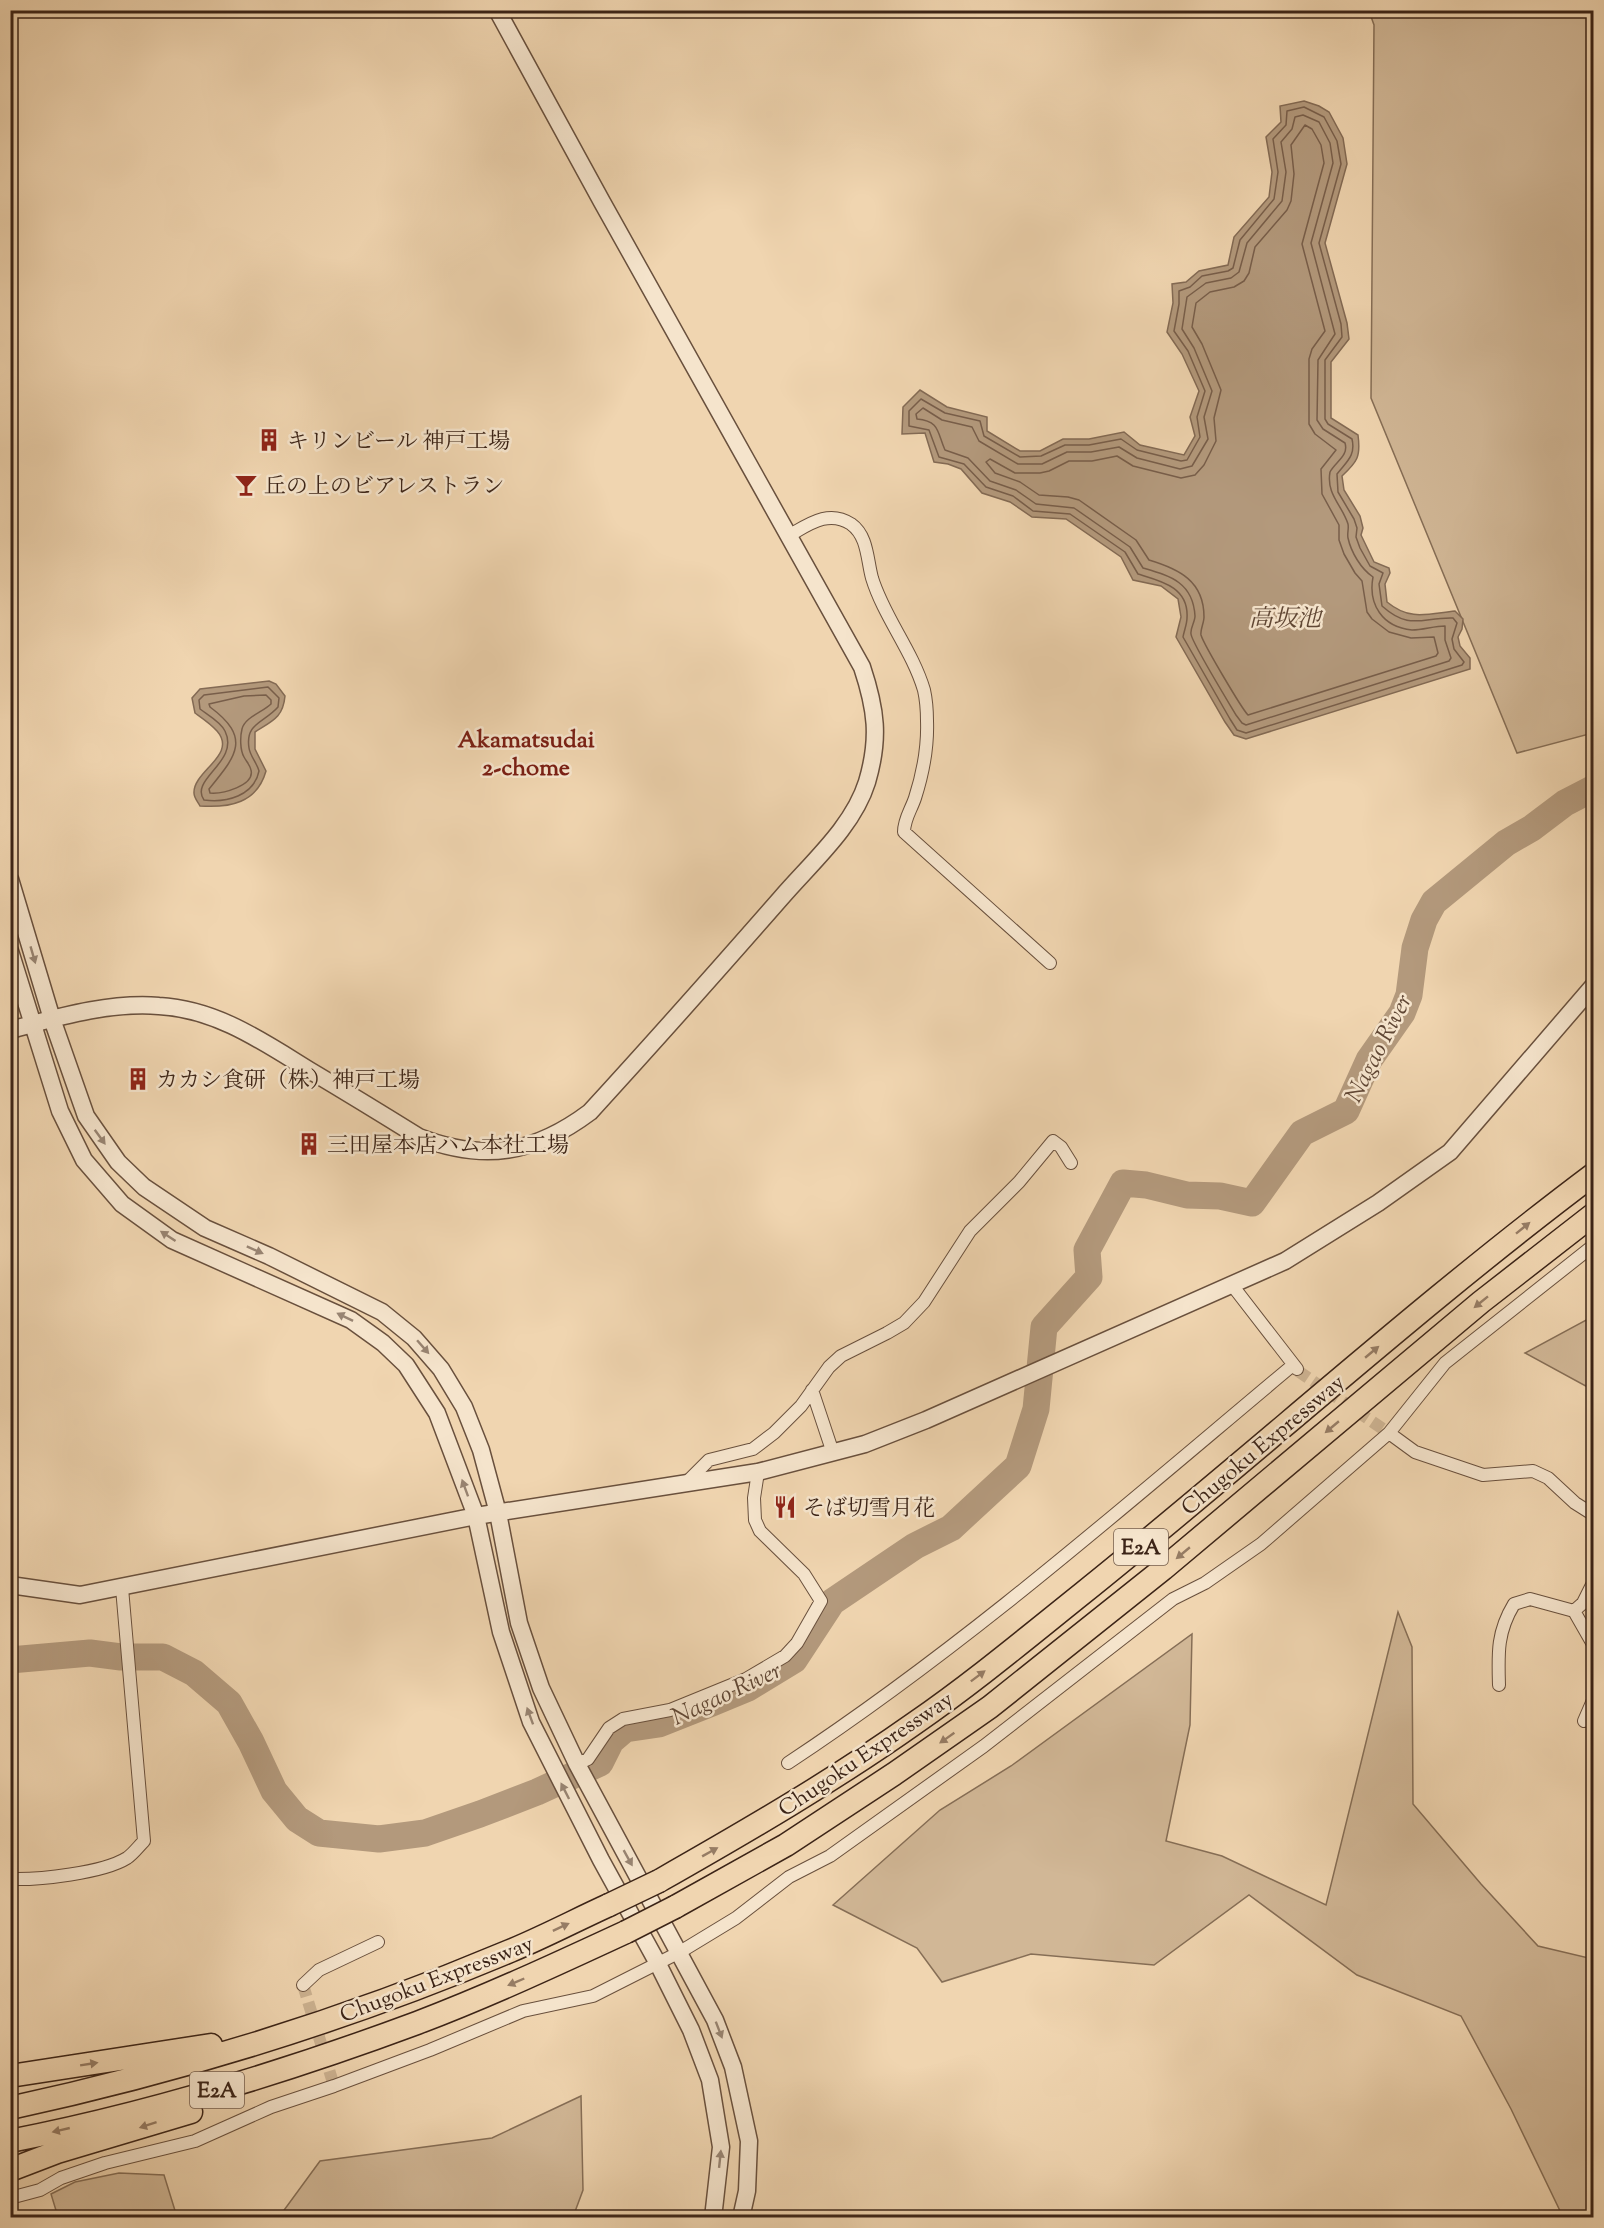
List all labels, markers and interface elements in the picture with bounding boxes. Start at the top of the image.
building icon: キリンビール 神戸工場 [256,427,282,453]
place label: キリンビール 神戸工場 [287,427,510,459]
bar icon: 丘の上のビアレストラン [233,472,259,498]
place label: 丘の上のビアレストラン [264,472,504,504]
water label: 高坂池 [1249,603,1324,637]
district label: Akamatsudai 2-chome [457,724,595,786]
one-way arrow [29,946,38,964]
water label: Nagao River [1338,988,1422,1109]
building icon: カカシ食研（株）神戸工場 [125,1066,151,1092]
place label: カカシ食研（株）神戸工場 [156,1066,420,1098]
one-way arrow [94,1129,106,1144]
building icon: 三田屋本店ハム本社工場 [296,1131,322,1157]
place label: 三田屋本店ハム本社工場 [327,1131,569,1163]
one-way arrow [1515,1222,1530,1235]
one-way arrow [160,1230,176,1242]
one-way arrow [247,1245,265,1255]
one-way arrow [1473,1295,1489,1308]
one-way arrow [336,1313,353,1322]
one-way arrow [416,1339,429,1355]
one-way arrow [1364,1345,1380,1358]
street label: Chugoku Expressway [1175,1368,1353,1524]
one-way arrow [1325,1420,1340,1433]
one-way arrow [460,1479,470,1497]
restaurant icon: そば切雪月花 [772,1494,798,1520]
place label: そば切雪月花 [803,1494,935,1526]
road number: E2A [1114,1529,1168,1565]
one-way arrow [1175,1546,1191,1559]
water label: Nagao River [666,1654,788,1735]
one-way arrow [970,1669,986,1682]
street label: Chugoku Expressway [773,1685,961,1826]
one-way arrow [524,1707,534,1725]
one-way arrow [939,1732,955,1744]
one-way arrow [561,1783,570,1800]
one-way arrow [702,1847,719,1857]
one-way arrow [623,1850,633,1867]
one-way arrow [553,1923,570,1932]
street label: Chugoku Expressway [336,1929,539,2032]
one-way arrow [506,1977,524,1987]
one-way arrow [714,2022,724,2040]
one-way arrow [80,2059,99,2068]
road number: E2A [190,2072,244,2108]
one-way arrow [139,2121,157,2131]
one-way arrow [52,2125,70,2135]
one-way arrow [715,2150,725,2169]

